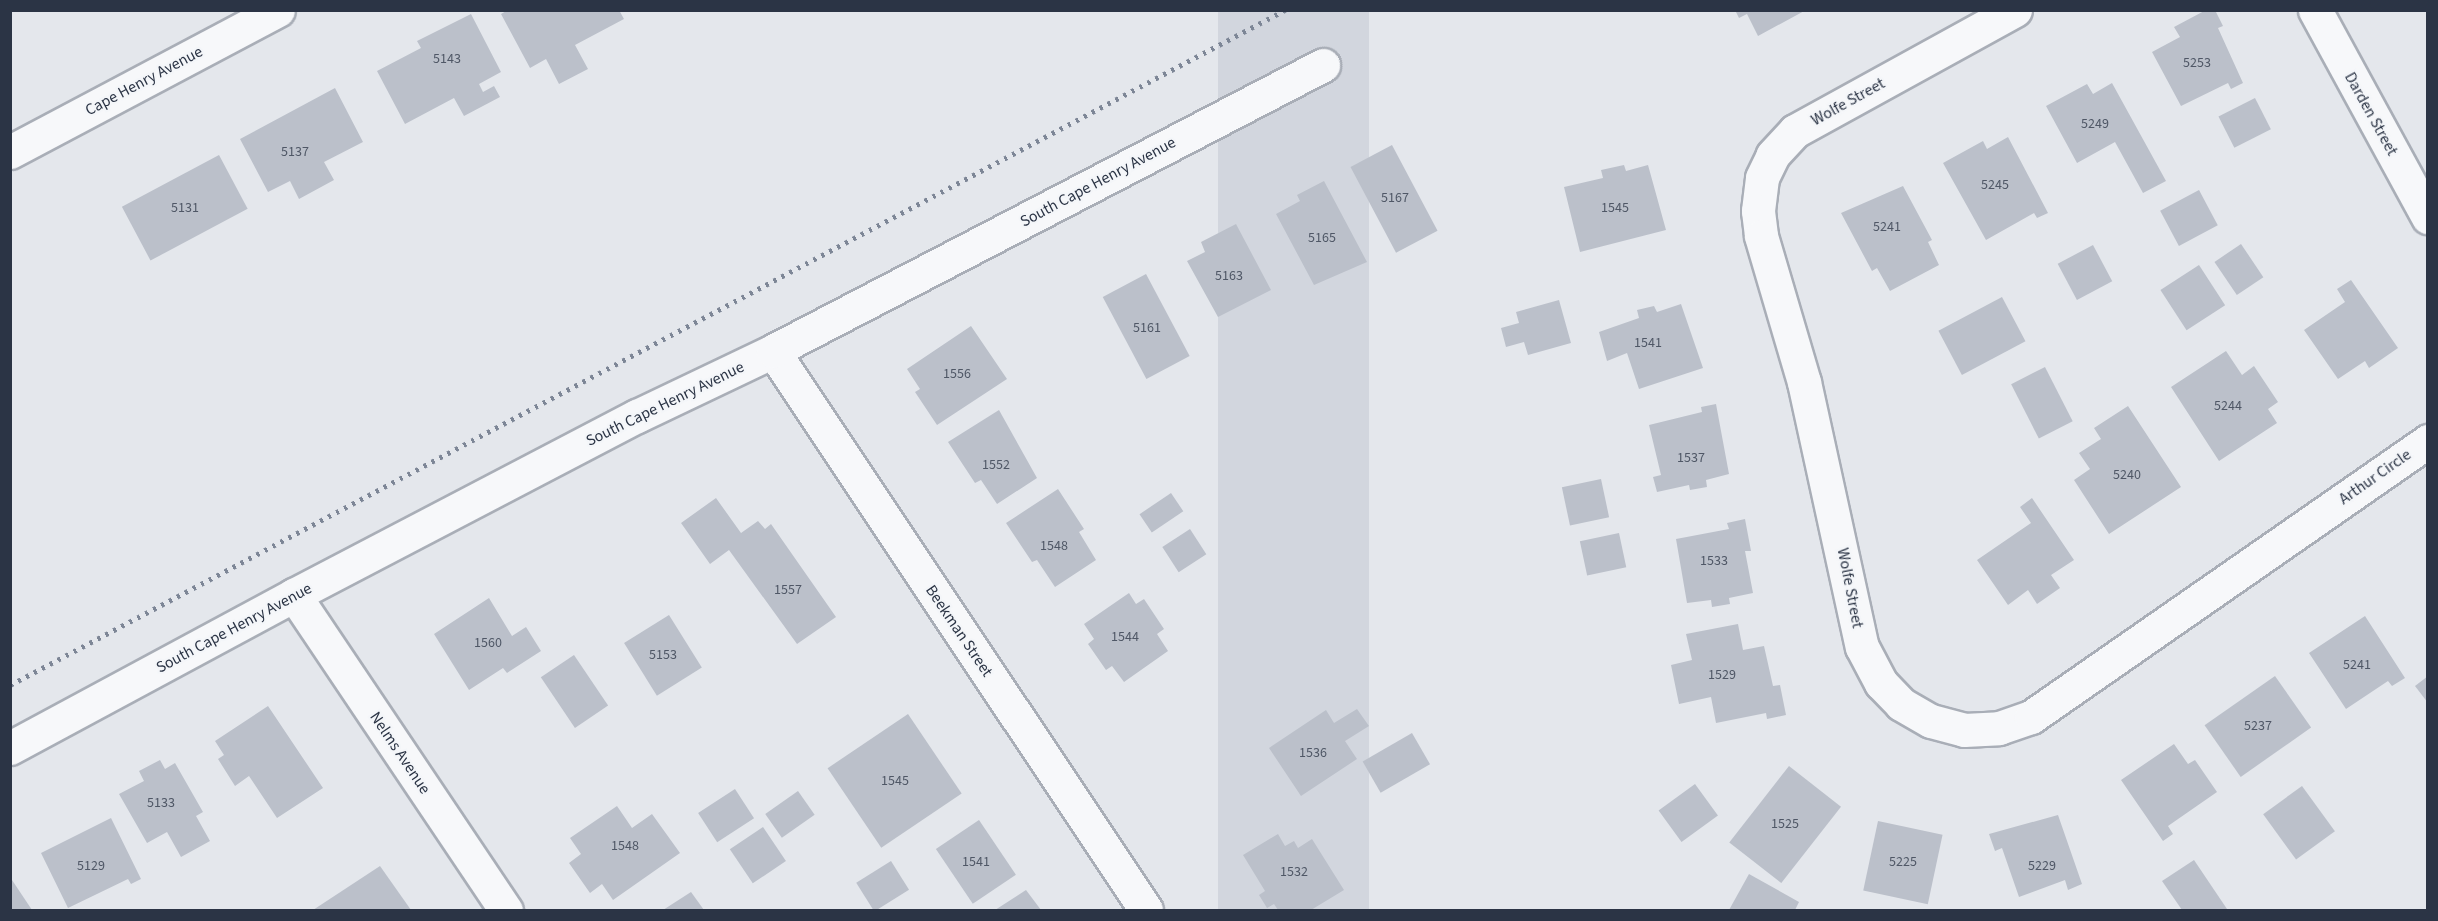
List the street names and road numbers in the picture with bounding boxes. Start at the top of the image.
street label: Cape Henry Avenue [82,42,206,120]
street label: Darden Street [2340,69,2402,159]
street label: Wolfe Street [1808,74,1888,130]
street label: South Cape Henry Avenue [1017,133,1179,231]
street label: South Cape Henry Avenue [583,357,747,451]
street label: Arthur Circle [2335,445,2415,509]
street label: Wolfe Street [1833,546,1867,630]
street label: South Cape Henry Avenue [153,579,315,677]
street label: Beekman Street [921,581,997,681]
street label: Nelms Avenue [366,708,434,798]

